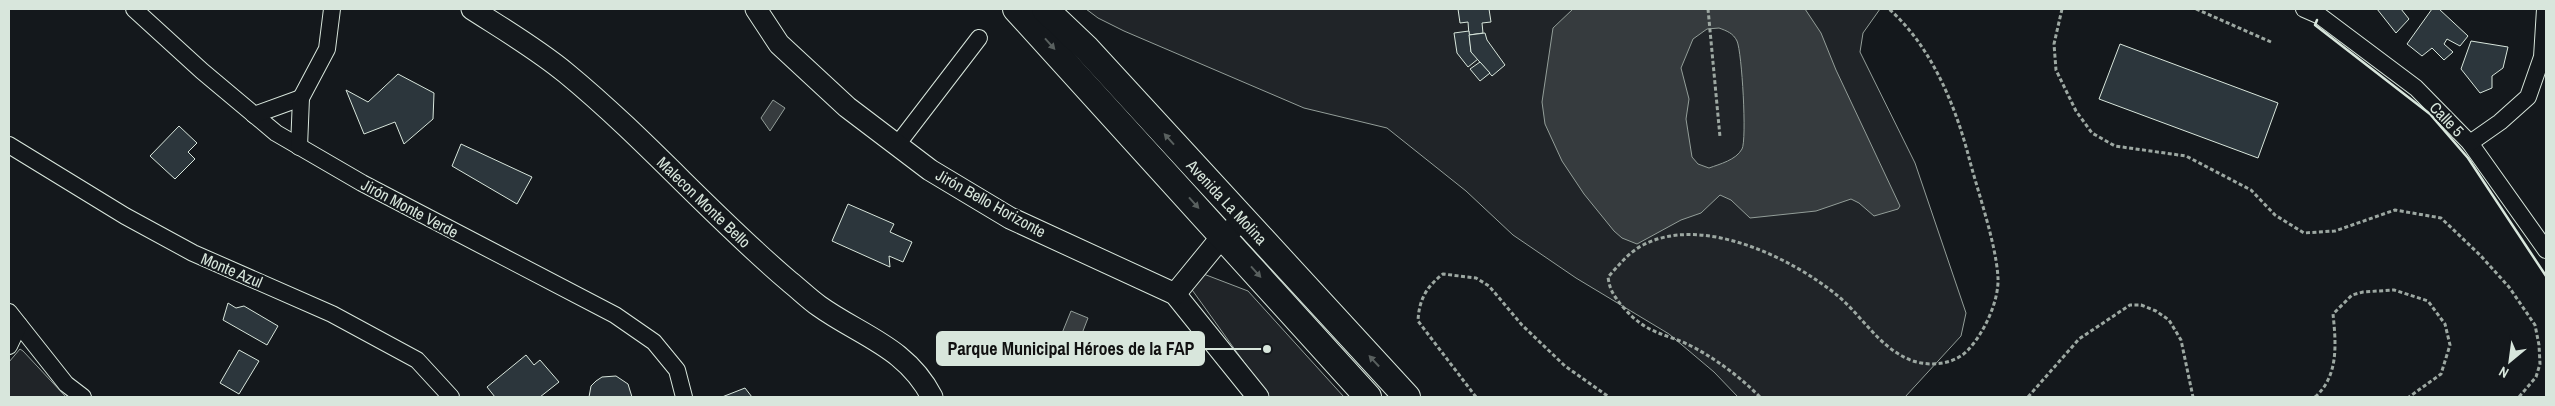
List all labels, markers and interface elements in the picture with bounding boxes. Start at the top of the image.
one-way arrow [1044,37,1056,49]
street label: Calle 5 [2425,97,2469,141]
one-way arrow [1163,133,1175,145]
street label: Malecon Monte Bello [652,152,756,252]
street label: Avenida La Molina [1181,154,1273,250]
street label: Jirón Bello Horizonte [932,164,1050,242]
street label: Jirón Monte Verde [358,173,462,243]
one-way arrow [1188,197,1200,209]
street label: Monte Azul [198,247,266,293]
one-way arrow [1250,265,1262,277]
callout: Parque Municipal Héroes de la FAP [937,332,1204,365]
text: Parque Municipal Héroes de la FAP [948,336,1195,361]
north arrow [2485,336,2535,386]
one-way arrow [1368,355,1380,367]
text: N [2496,362,2512,382]

